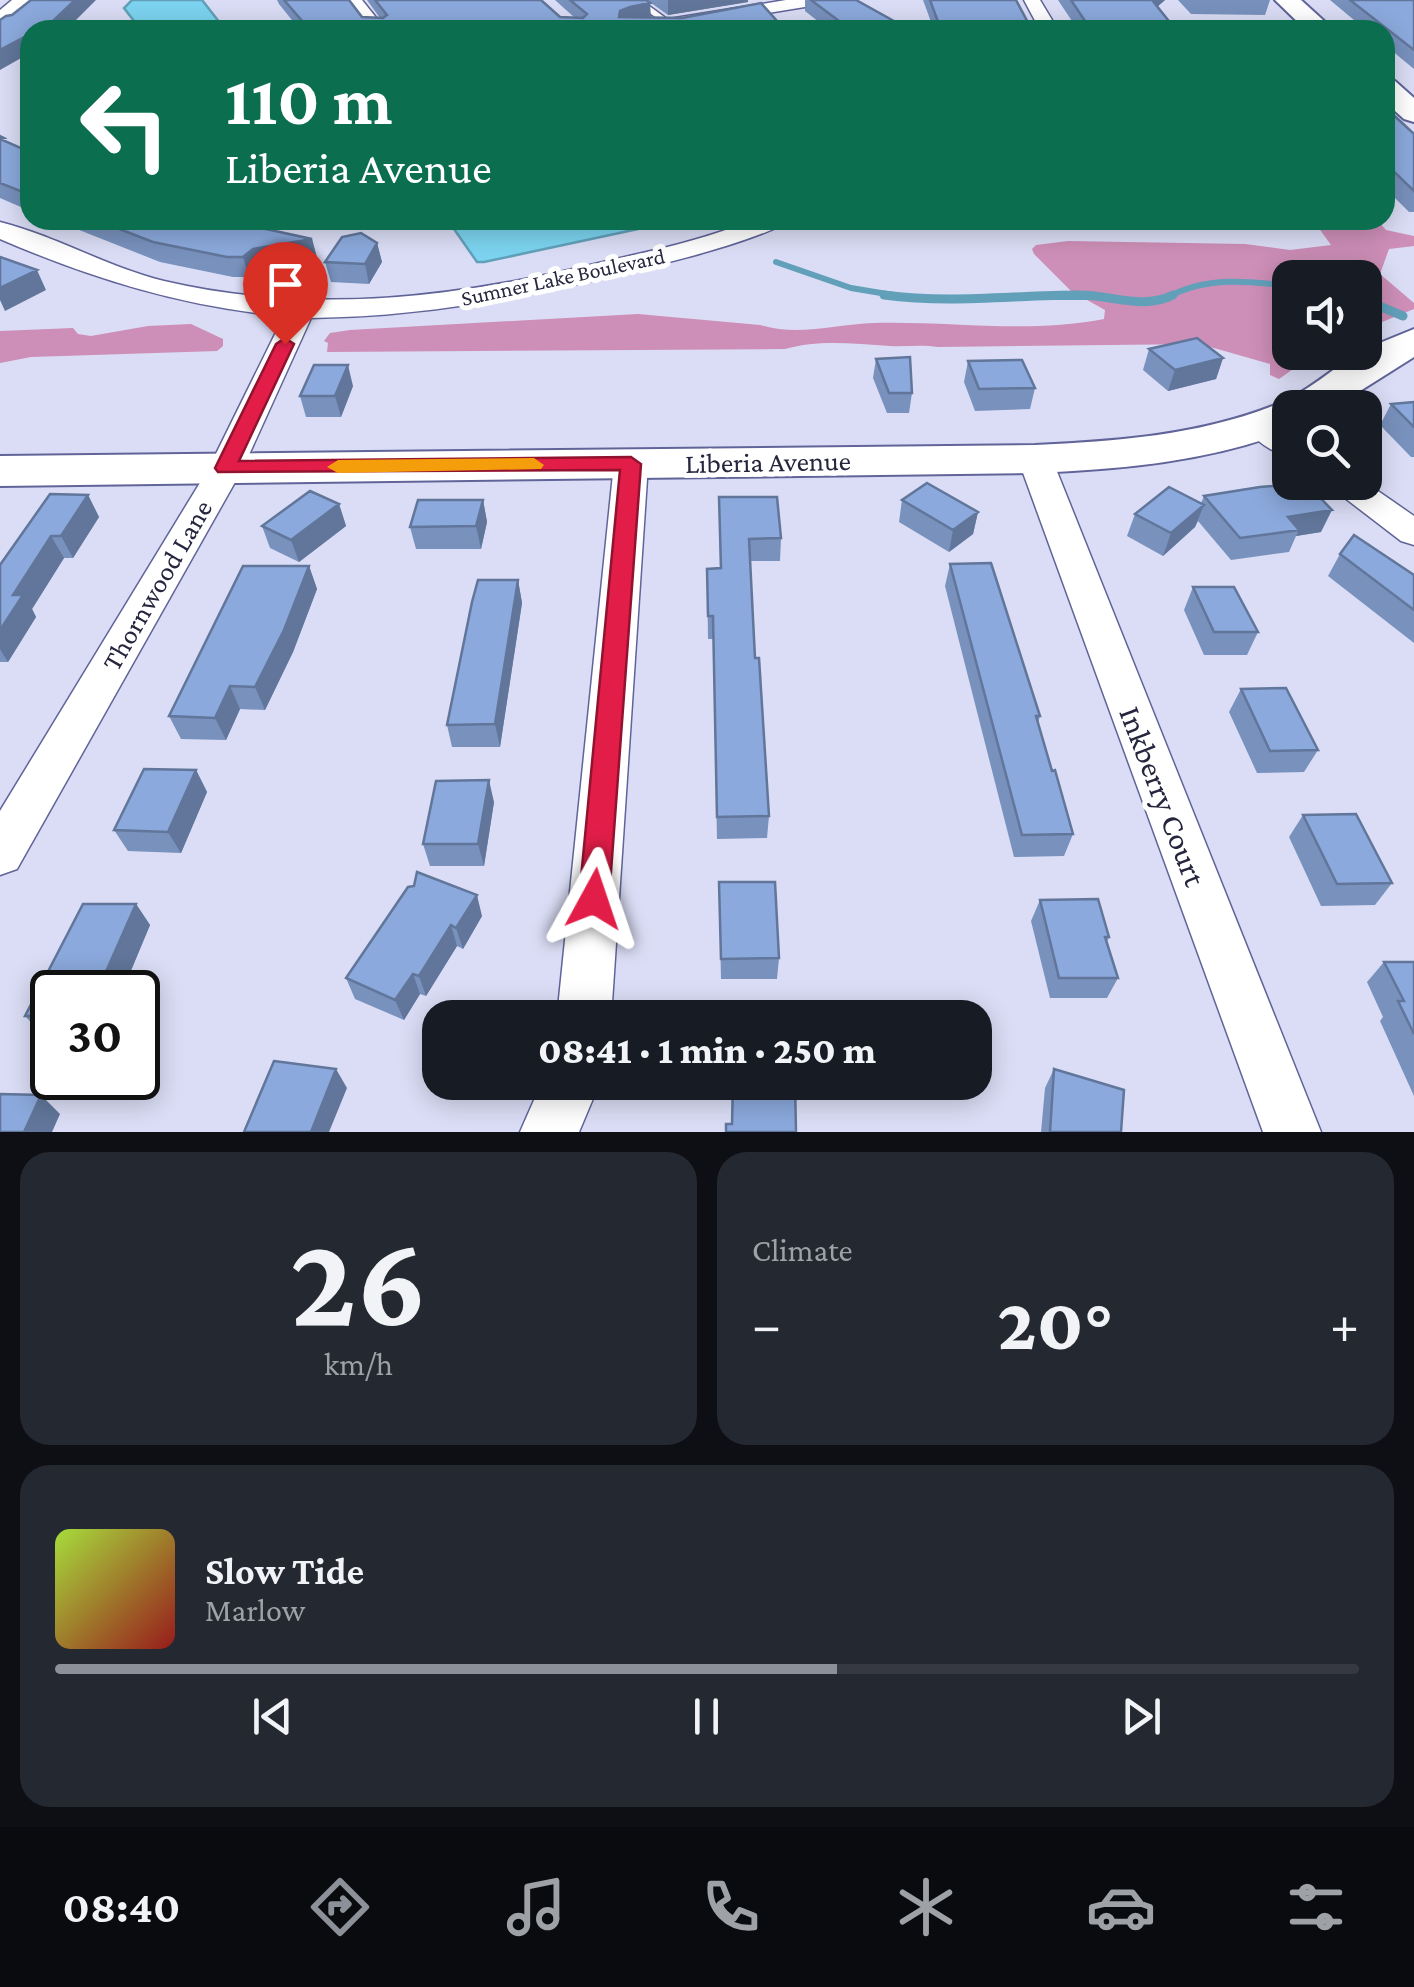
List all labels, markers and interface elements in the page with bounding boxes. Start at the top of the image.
icon: left [60,60,190,190]
text: 110 m [225,61,393,139]
text: Liberia Avenue [225,143,492,193]
pin [243,242,328,345]
street label: Sumner Lake Boulevard [459,243,667,311]
icon: arrive [258,257,313,312]
map controls [1272,260,1382,500]
button: sound [1272,260,1382,370]
button: search [1272,390,1382,500]
street label: Liberia Avenue [685,445,851,479]
street label: Thornwood Lane [96,494,218,676]
street label: Inkberry Court [1112,701,1214,891]
position arrow [542,847,646,951]
speed limit sign: 30 [30,970,160,1100]
text: 08:41 · 1 min · 250 m [538,1029,876,1071]
text: 26 [290,1208,427,1353]
text: Climate [752,1232,853,1268]
text: 20° [997,1282,1114,1365]
text: − [752,1294,781,1355]
text: + [1330,1294,1359,1355]
text: km/h [324,1346,393,1382]
text: Slow Tide [205,1550,364,1592]
text: Marlow [205,1592,305,1628]
icon: previous [245,1689,300,1744]
icon: pause [679,1689,734,1744]
icon: next [1114,1689,1169,1744]
icon: directions [305,1872,375,1942]
icon: music [501,1872,571,1942]
icon: phone [696,1872,766,1942]
icon: climate [891,1872,961,1942]
icon: car [1086,1872,1156,1942]
icon: filters [1281,1872,1351,1942]
text: 08:40 [63,1882,180,1932]

